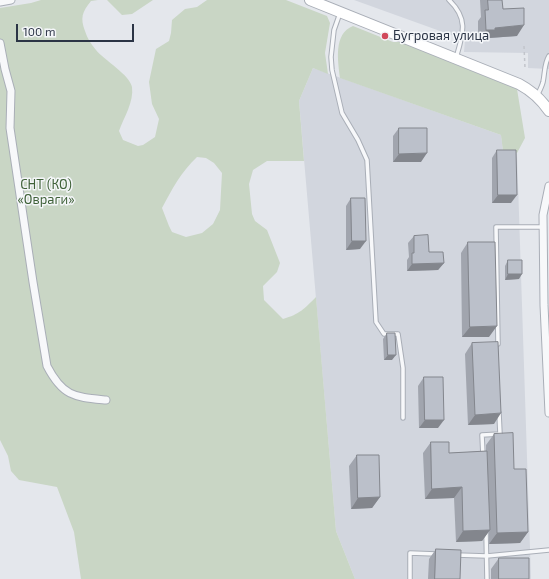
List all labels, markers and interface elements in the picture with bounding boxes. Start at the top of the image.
scale bar [18,16,136,42]
text: 100 m [23,24,55,38]
place label: Бугровая улица [393,28,489,44]
marker: Бугровая улица [380,31,390,41]
park label: СНТ (КО) «Овраги» [18,177,74,208]

